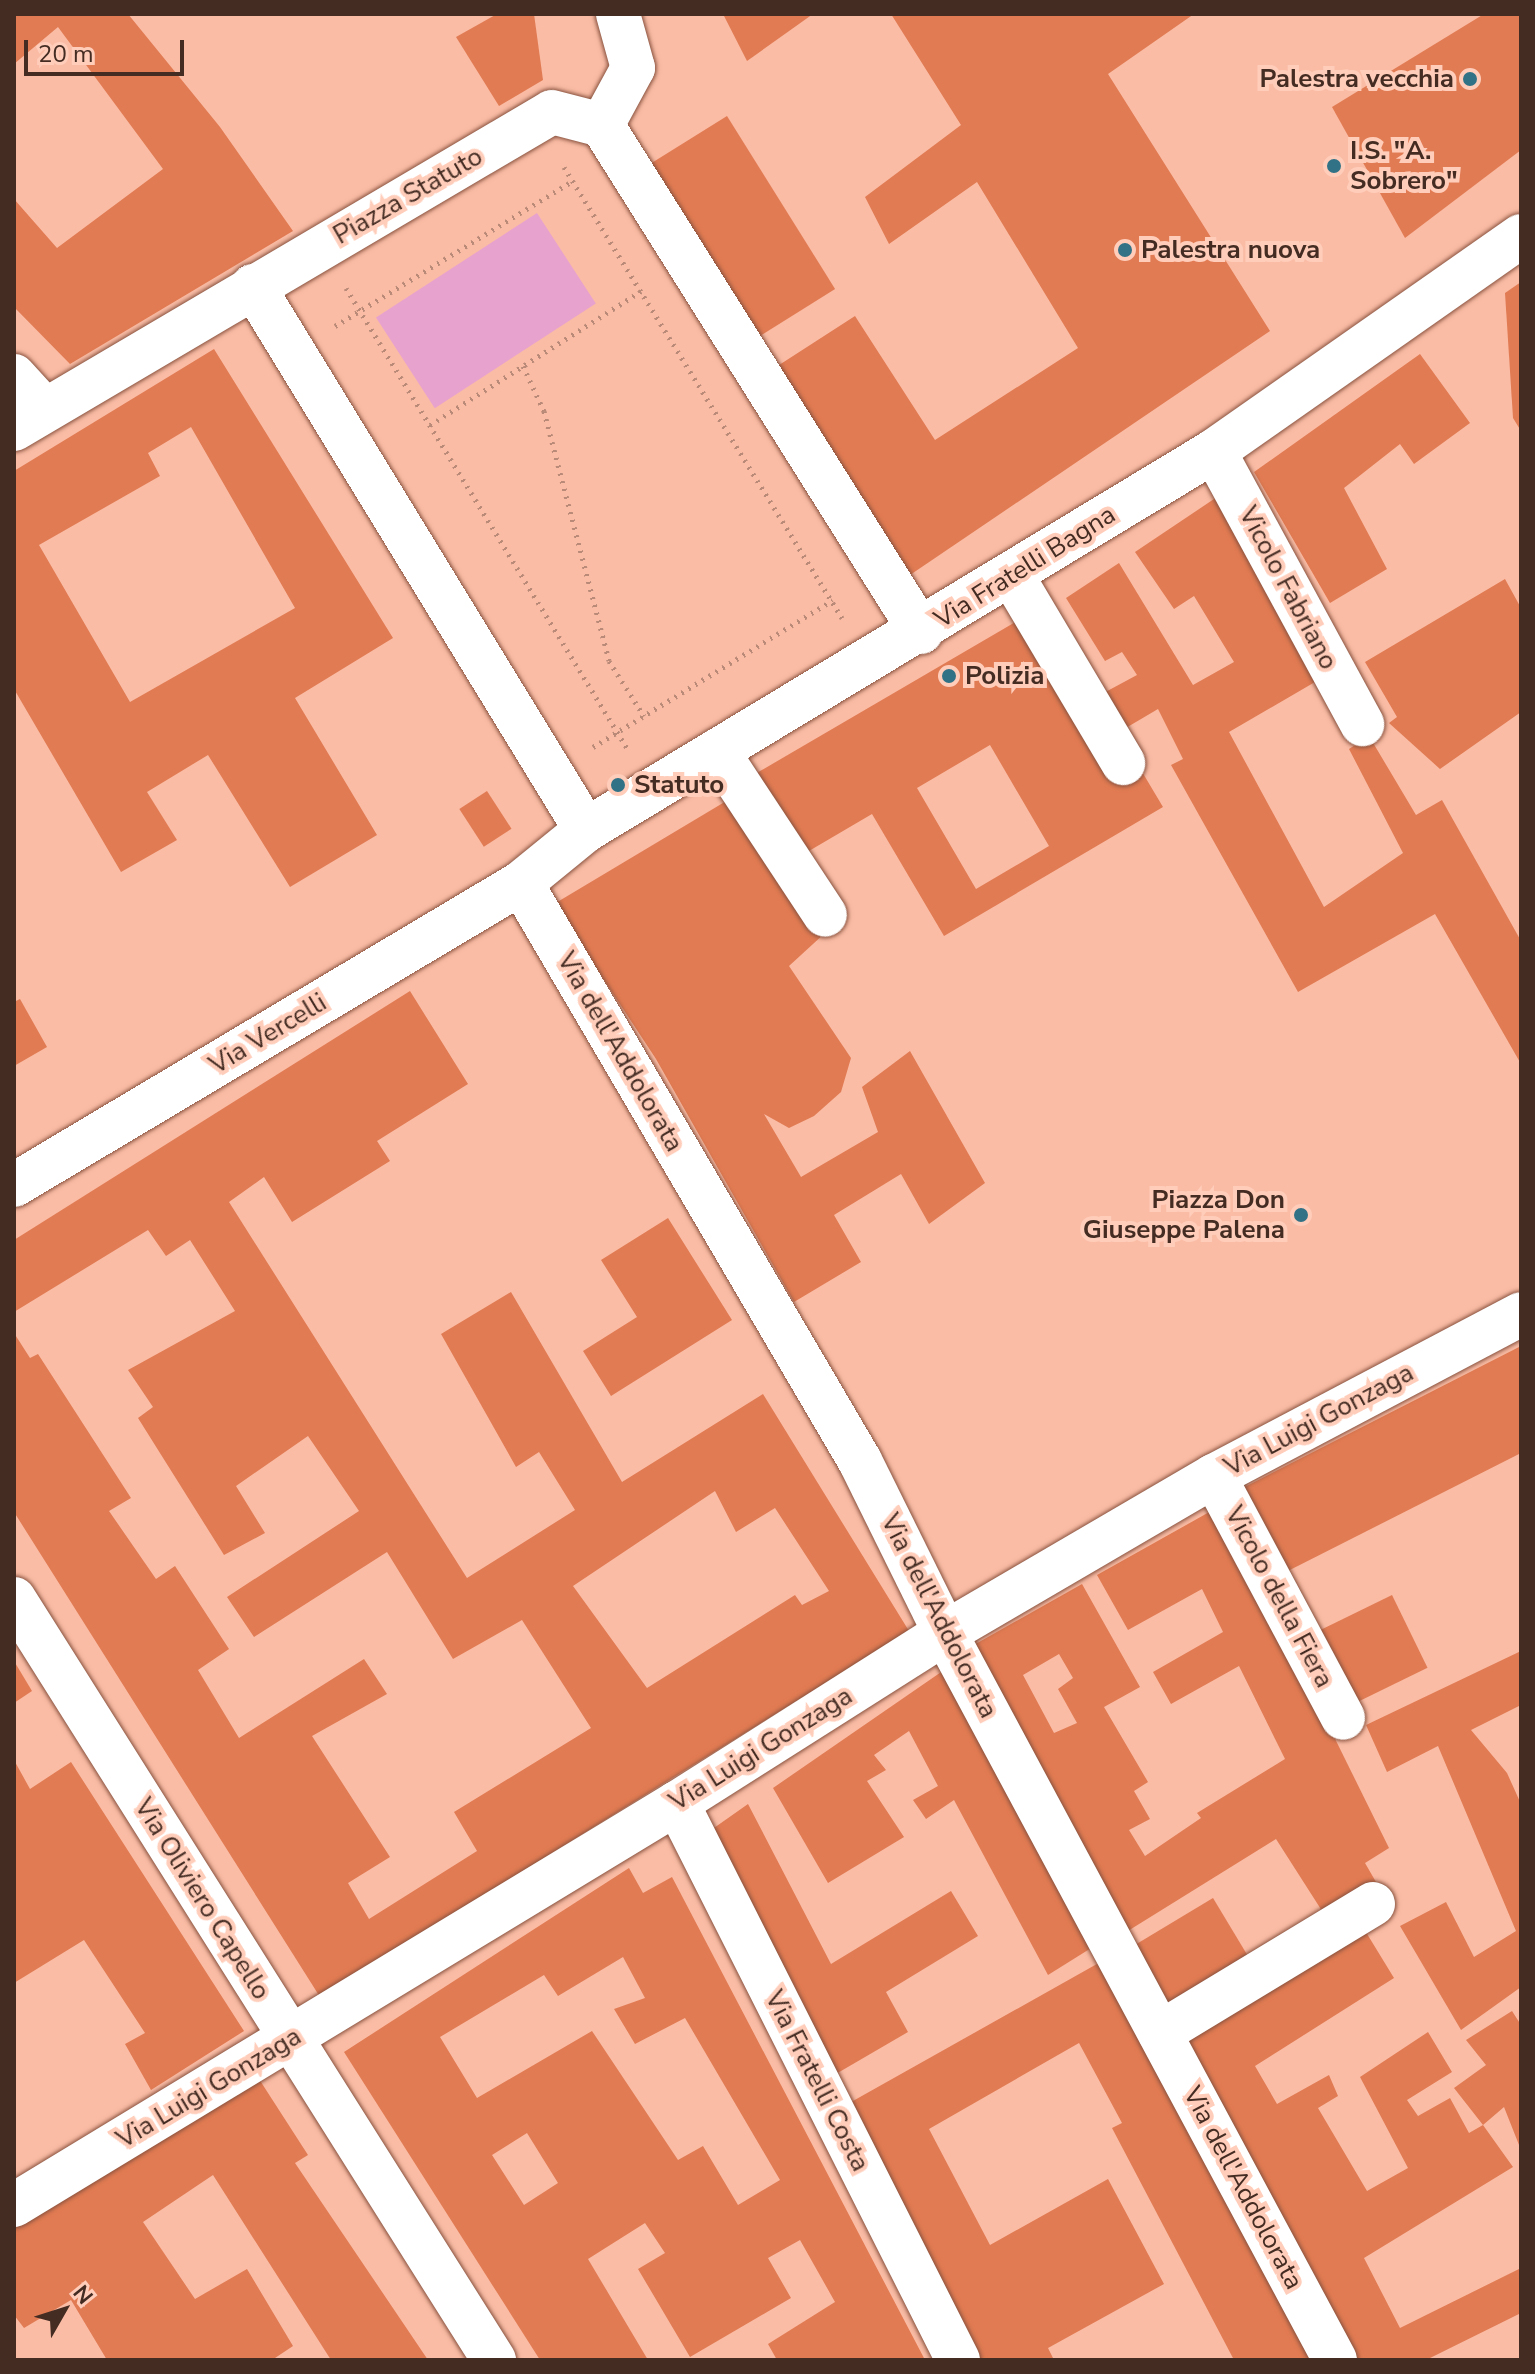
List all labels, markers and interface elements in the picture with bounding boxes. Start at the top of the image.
scale bar [28,24,188,74]
text: 20 m [38,38,94,70]
place label: Palestra vecchia [1259,63,1454,95]
marker: Palestra vecchia [1461,70,1479,88]
place label: I.S. "A. Sobrero" [1350,135,1458,196]
street label: Piazza Statuto [328,141,488,251]
marker: I.S. "A. Sobrero" [1325,157,1343,175]
place label: Palestra nuova [1141,234,1320,266]
marker: Palestra nuova [1116,241,1134,259]
street label: Via Fratelli Bagna [929,499,1121,635]
street label: Vicolo Fabriano [1232,501,1344,675]
place label: Polizia [965,660,1044,692]
marker: Polizia [940,667,958,685]
place label: Statuto [634,769,724,801]
marker: Statuto [609,776,627,794]
street label: Via dell'Addolorata [550,947,690,1157]
street label: Via Vercelli [204,987,332,1081]
place label: Piazza Don Giuseppe Palena [1083,1184,1285,1246]
marker: Piazza Don Giuseppe Palena [1292,1206,1310,1224]
street label: Via Luigi Gonzaga [1219,1357,1419,1483]
street label: Vicolo della Fiera [1218,1501,1340,1693]
street label: Via dell'Addolorata [874,1509,1004,1723]
street label: Via Luigi Gonzaga [664,1680,858,1818]
street label: Via Oliviero Capello [128,1793,276,2005]
street label: Via Fratelli Costa [758,1985,876,2177]
street label: Via Luigi Gonzaga [111,2021,307,2155]
street label: Via dell'Addolorata [1176,2081,1310,2295]
north arrow [24,2270,104,2350]
text: N [66,2279,99,2311]

